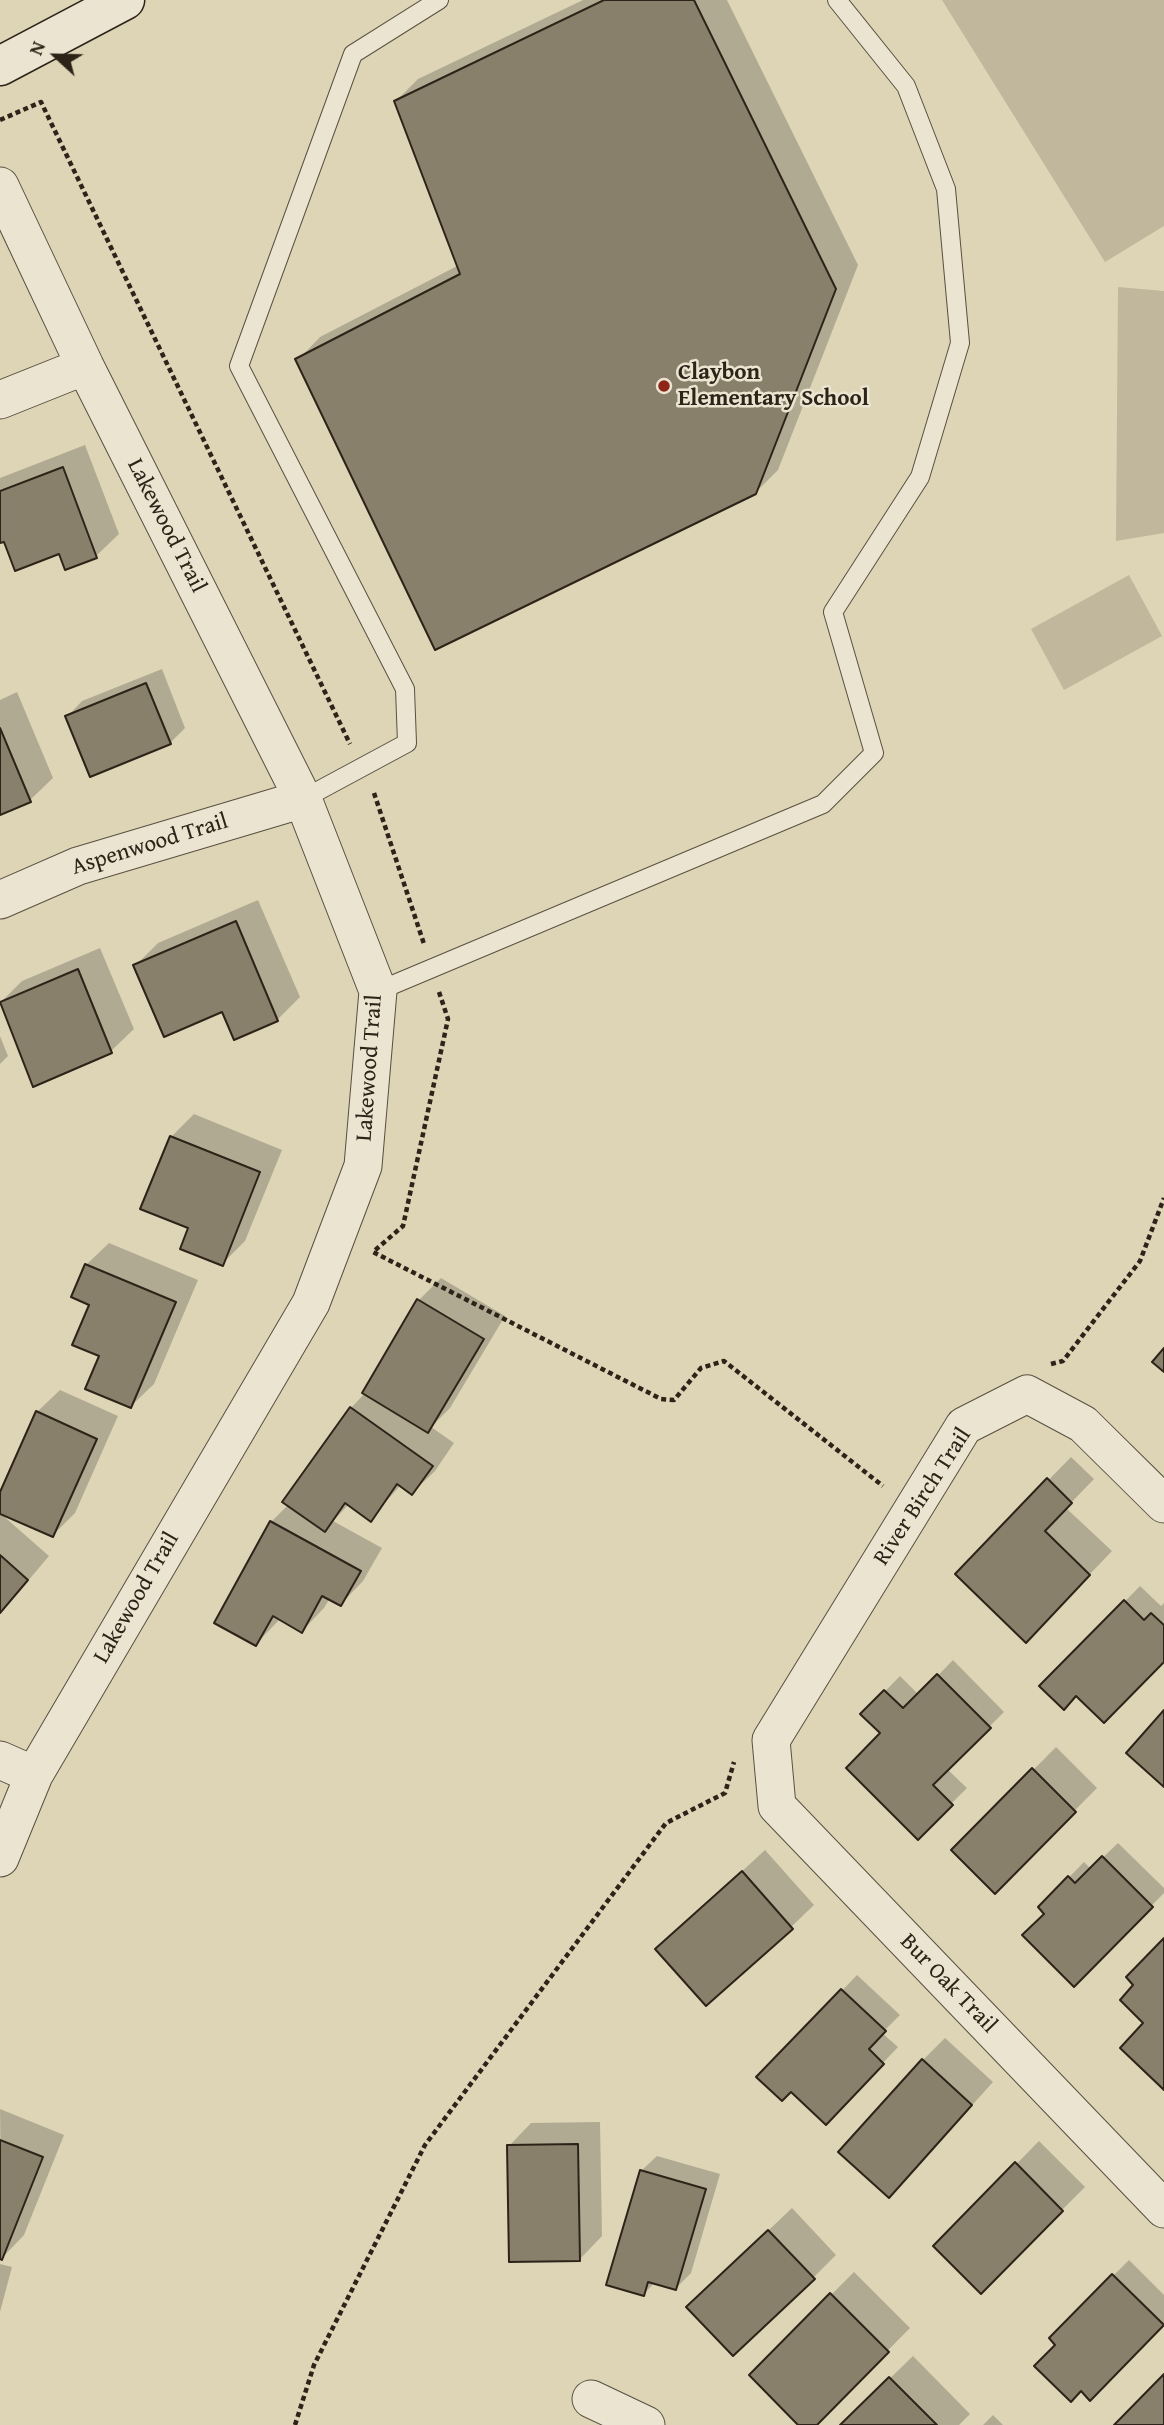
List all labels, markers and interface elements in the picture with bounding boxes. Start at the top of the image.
north arrow [21,21,91,91]
text: N [21,37,52,59]
place label: Claybon Elementary School [678,359,869,413]
marker: Claybon Elementary School [656,378,672,394]
street label: Lakewood Trail [120,454,212,598]
street label: Aspenwood Trail [69,808,231,882]
street label: Lakewood Trail [351,994,389,1142]
street label: River Birch Trail [868,1423,978,1571]
street label: Lakewood Trail [88,1528,186,1668]
street label: Bur Oak Trail [894,1929,1002,2039]

